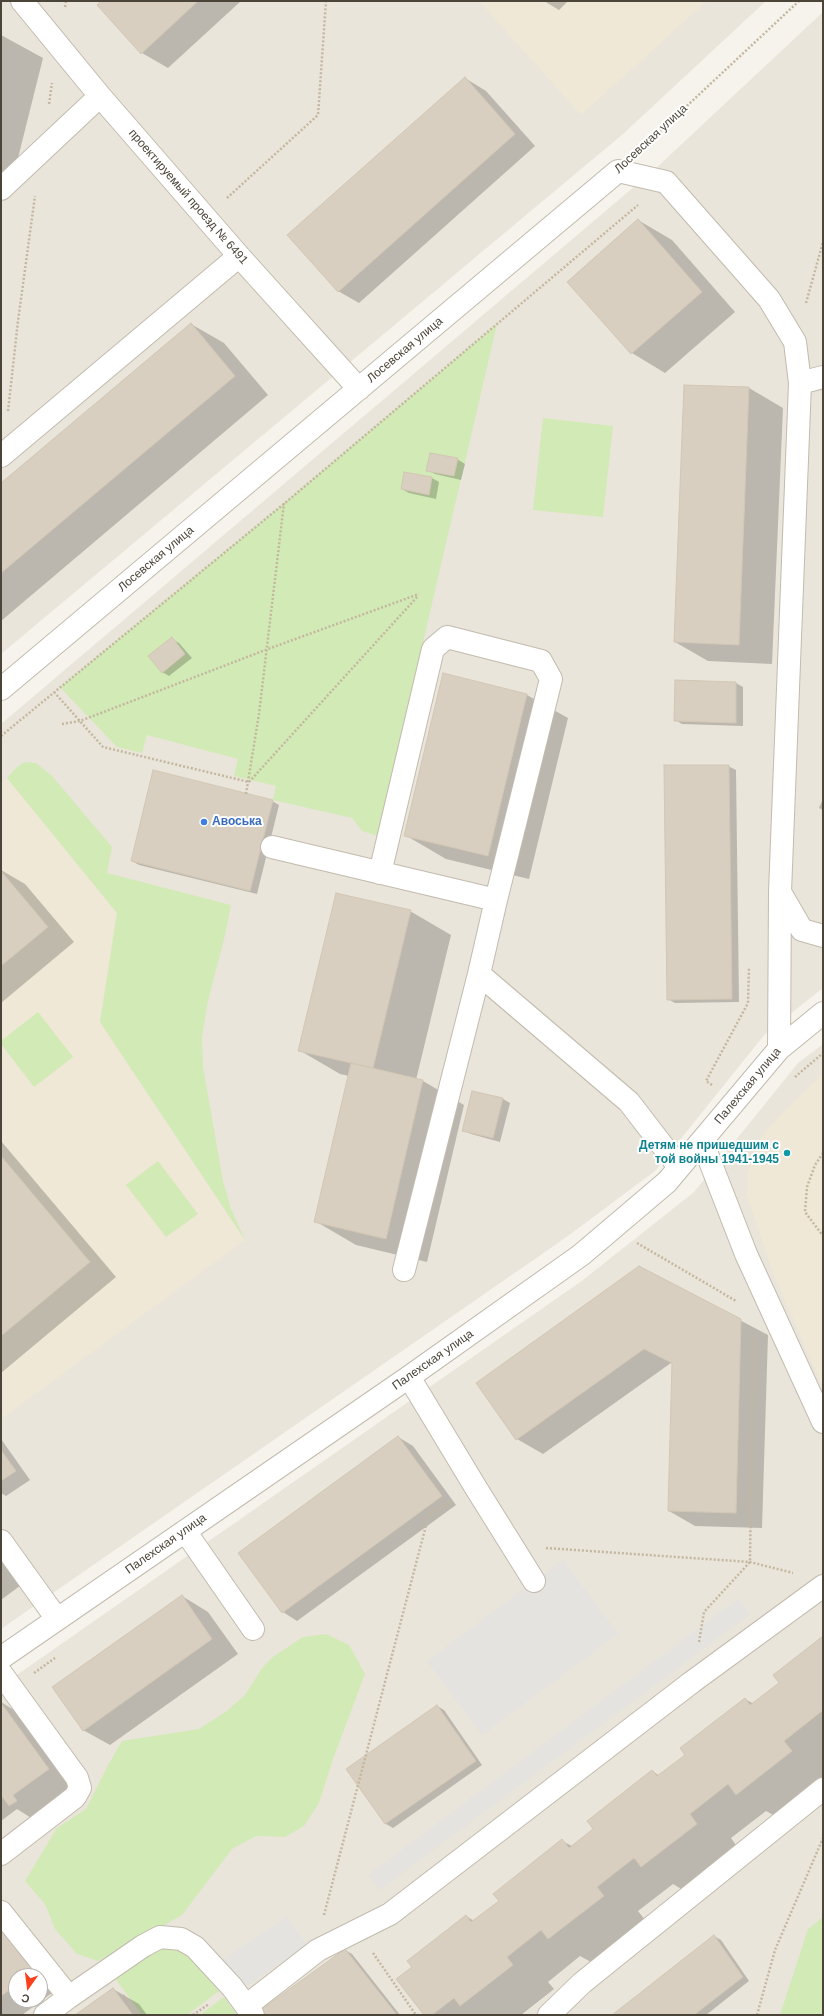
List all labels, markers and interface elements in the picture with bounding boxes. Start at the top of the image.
street label: Лосевская улица [612,102,690,176]
street label: проектируемый проезд № 6491 [125,126,251,268]
street label: Лосевская улица [364,314,446,386]
street label: Лосевская улица [115,523,197,595]
place label: Авоська [212,815,262,829]
marker: Авоська [199,817,209,827]
street label: Палехская улица [712,1045,784,1127]
place label: Детям не пришедшим с той войны 1941-1945 [639,1139,779,1167]
marker: Детям не пришедшим с той войны 1941-1945 [782,1148,792,1158]
street label: Палехская улица [390,1327,476,1393]
street label: Палехская улица [123,1511,209,1577]
north arrow [8,1968,48,2008]
text: С [20,1992,31,2005]

